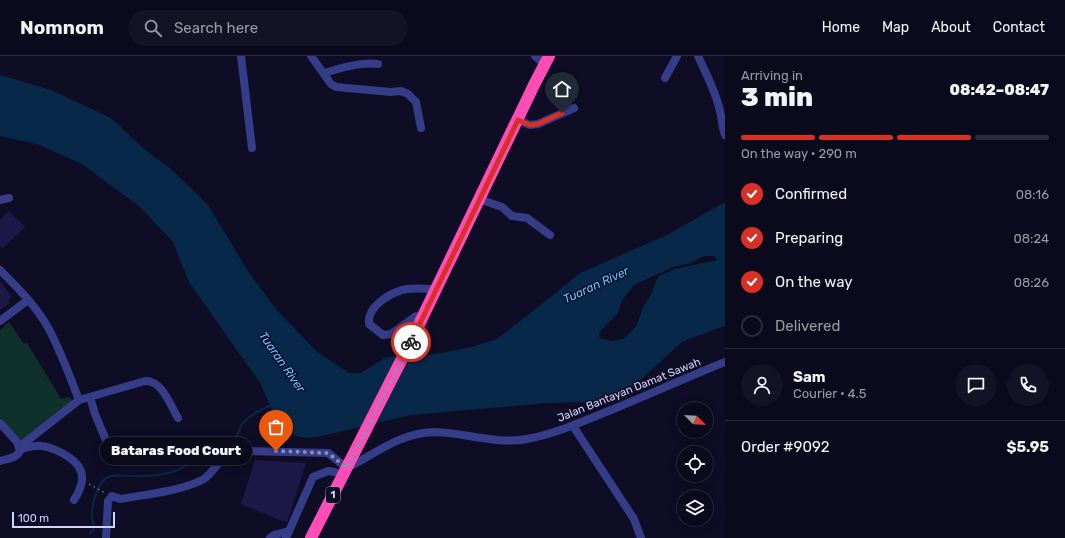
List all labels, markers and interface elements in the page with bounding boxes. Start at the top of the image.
search box [128,10,408,46]
text: Nomnom [20,16,104,39]
icon: search [142,17,164,39]
text: Search here [174,19,258,37]
text: Home [822,19,860,36]
text: Map [882,19,909,36]
text: About [931,19,971,36]
text: Contact [993,19,1045,36]
text: Arriving in [741,68,803,83]
pin [545,72,579,113]
icon: home [551,78,573,100]
text: 08:42–08:47 [950,81,1049,99]
text: 3 min [741,82,813,113]
text: On the way · 290 m [741,146,857,161]
icon: check [741,183,763,205]
text: Confirmed [775,185,847,203]
text: 08:16 [1016,187,1049,202]
icon: check [741,227,763,249]
text: Preparing [775,229,843,247]
text: 08:24 [1014,231,1049,246]
water label: Tuaran River [561,264,631,306]
icon: check [741,271,763,293]
text: On the way [775,273,853,291]
text: 08:26 [1014,275,1049,290]
text: Delivered [775,317,840,335]
courier [391,322,431,362]
water label: Tuaran River [256,329,308,395]
icon: bike [400,331,422,353]
street label: Jalan Bantayan Damat Sawah [555,355,703,425]
button: person [741,364,783,406]
button: chat [955,364,997,406]
button: phone [1007,364,1049,406]
text: Sam [793,368,826,386]
text: Courier · 4.5 [793,386,867,401]
north arrow [677,402,713,438]
map controls [677,402,713,526]
pin [259,410,293,451]
icon: bag [265,416,287,438]
callout: Bataras Food Court [100,437,252,465]
text: Order #9092 [741,438,830,456]
text: $5.95 [1006,438,1049,456]
text: Bataras Food Court [111,443,241,458]
button: locate [677,446,713,482]
road number: 1 [326,487,340,503]
button: layers [677,490,713,526]
scale bar [12,510,115,529]
text: 100 m [18,512,49,525]

